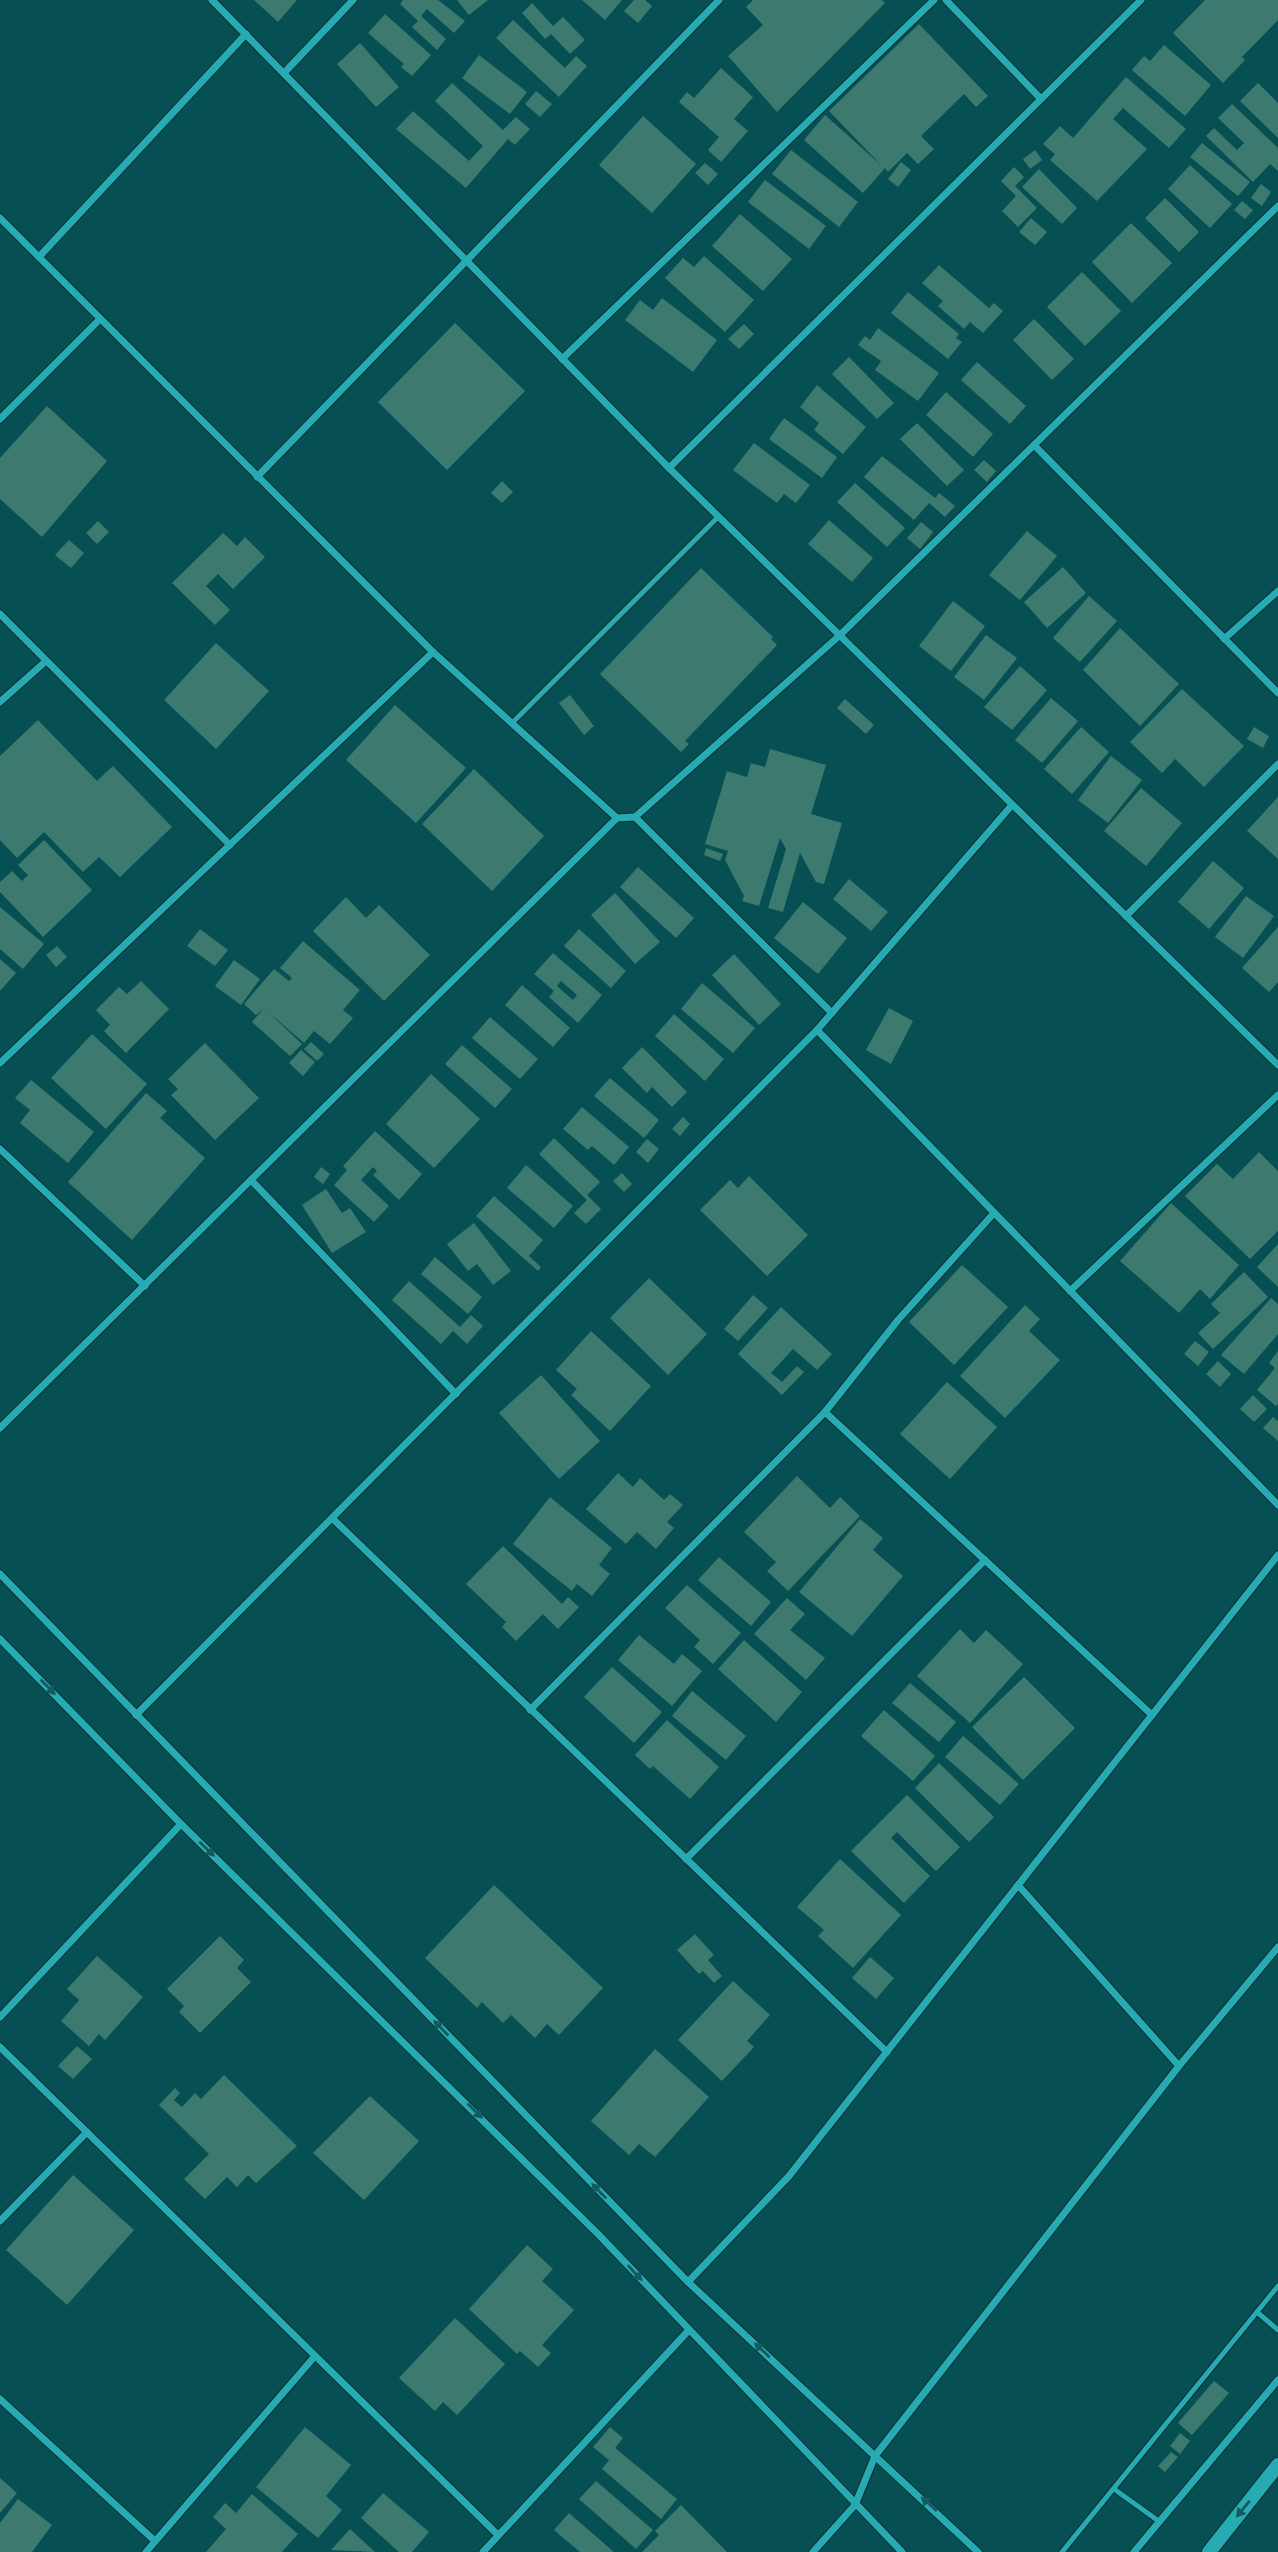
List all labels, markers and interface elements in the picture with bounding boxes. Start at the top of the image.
one-way arrow [39,1679,56,1696]
one-way arrow [199,1841,216,1858]
one-way arrow [433,2020,449,2037]
one-way arrow [466,2103,483,2119]
one-way arrow [592,2183,608,2200]
one-way arrow [627,2264,643,2281]
one-way arrow [754,2343,771,2359]
one-way arrow [921,2497,938,2513]
one-way arrow [1236,2499,1251,2517]

